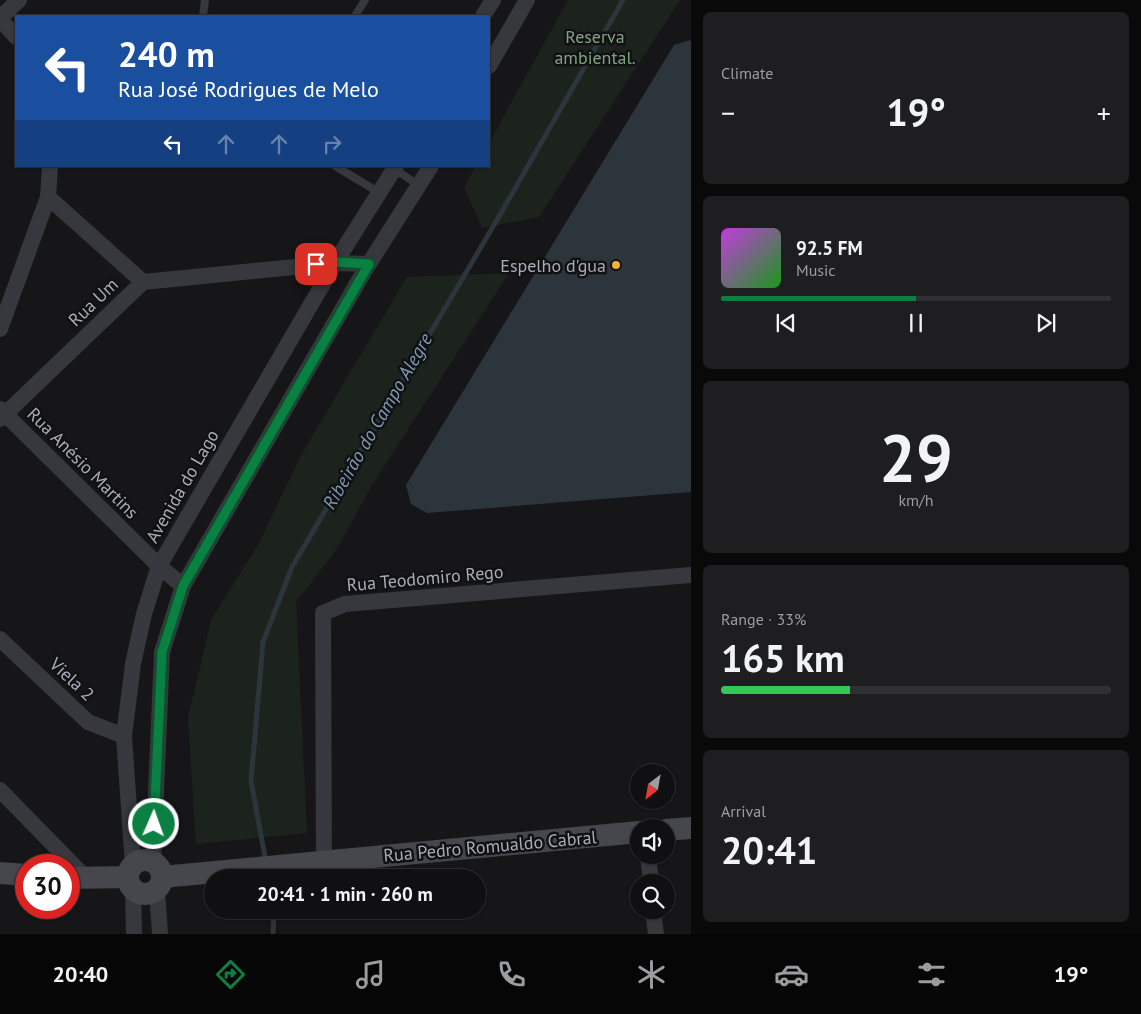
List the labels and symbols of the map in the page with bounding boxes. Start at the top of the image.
park label: Reserva ambiental. [554,25,636,69]
pin [295,243,337,285]
place label: Espelho d'gua [500,254,606,277]
marker: Espelho d'gua [610,259,622,271]
street label: Rua Um [63,273,123,331]
water label: Ribeirão do Campo Alegre [317,329,437,513]
street label: Rua Anésio Martins [23,403,143,523]
street label: Avenida do Lago [140,425,224,547]
street label: Rua Teodomiro Rego [346,560,504,596]
street label: Viela 2 [44,652,99,705]
north arrow [630,764,675,809]
position arrow [127,797,179,849]
street label: Rua Pedro Romualdo Cabral [382,825,598,867]
speed limit sign: 30 [15,854,80,919]

